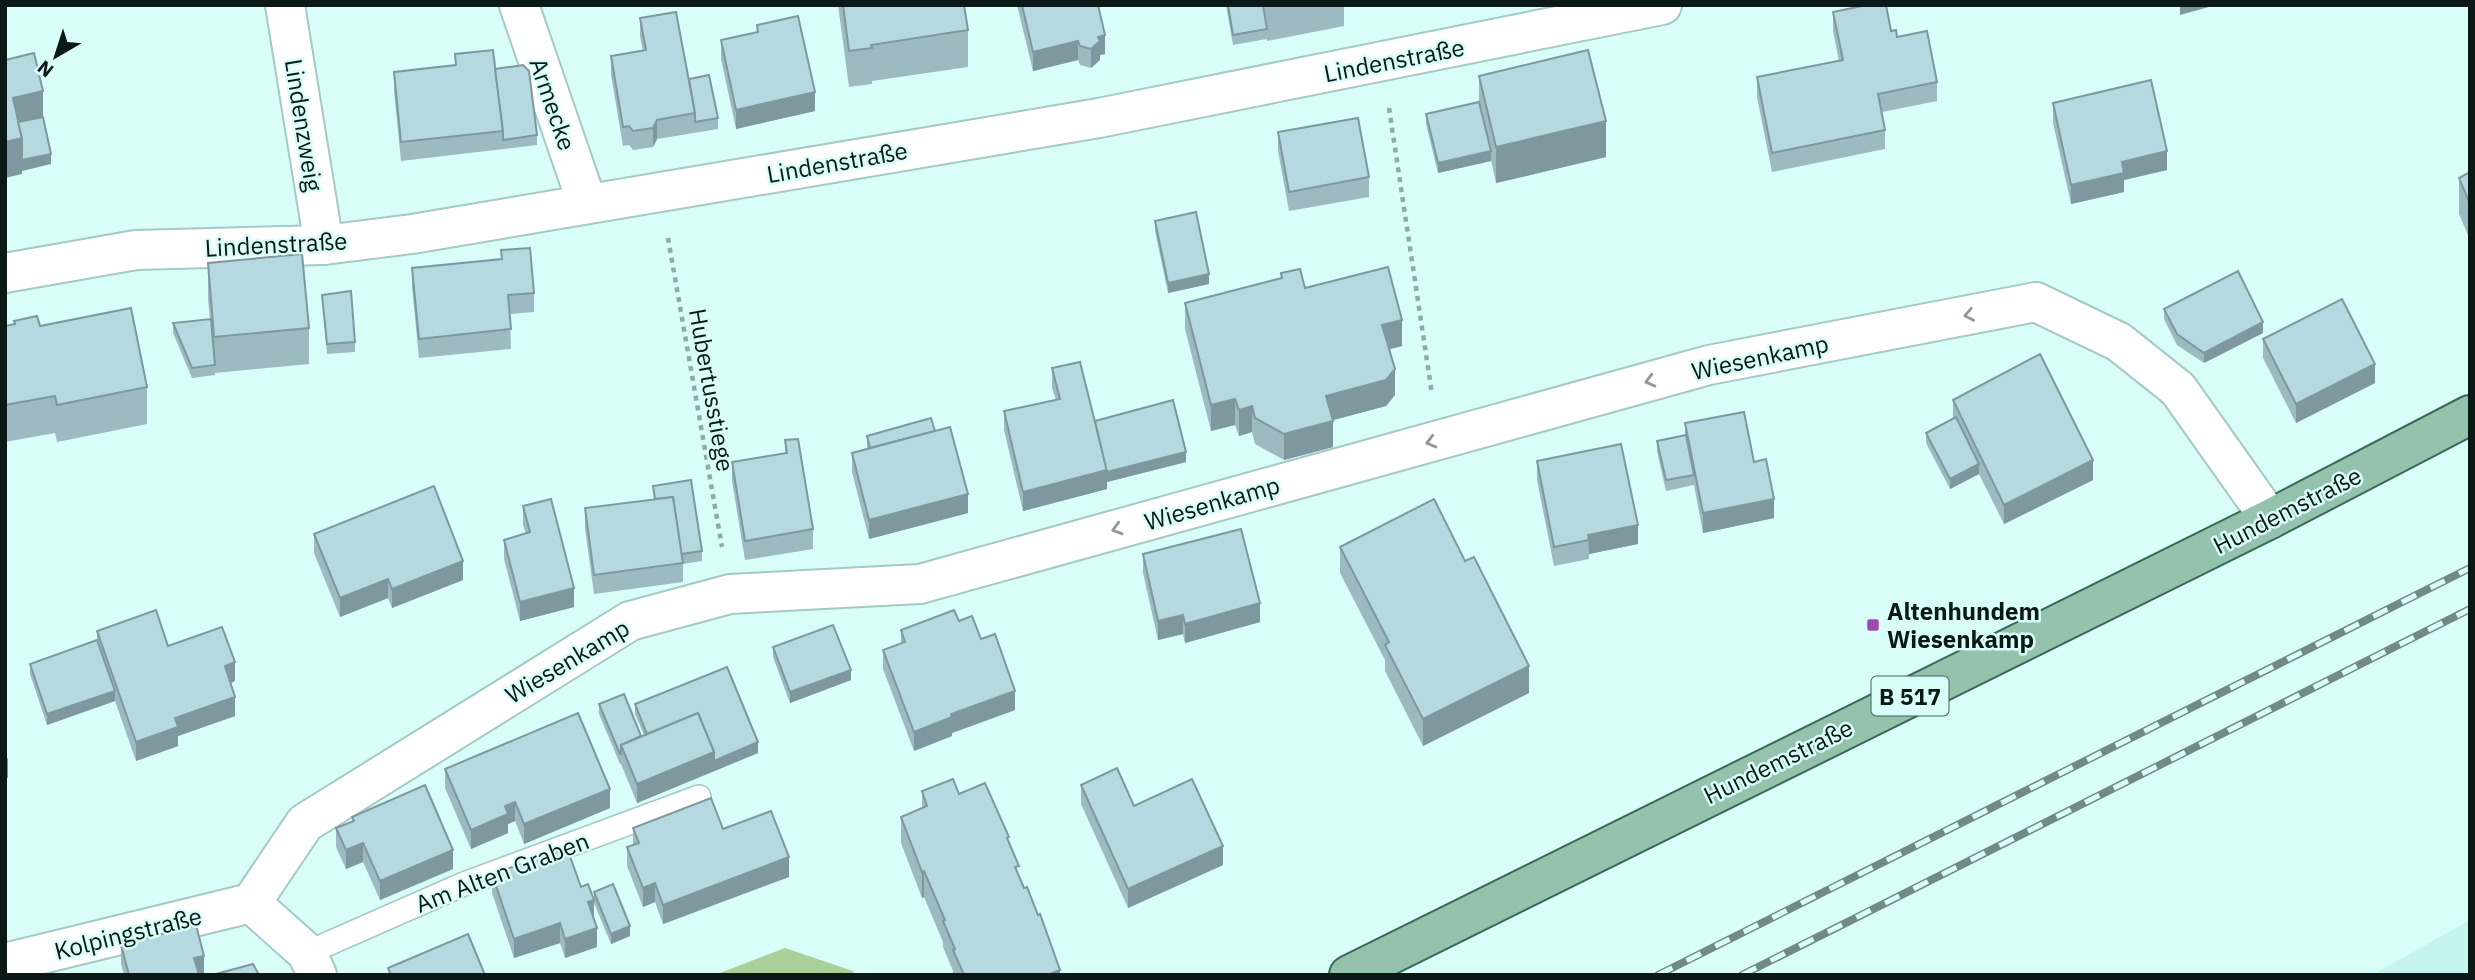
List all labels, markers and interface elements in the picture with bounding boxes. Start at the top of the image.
north arrow [21,21,91,91]
street label: Lindenstraße [1321,31,1467,89]
street label: Armecke [522,53,584,155]
text: N [32,56,58,83]
street label: Lindenzweig [278,56,330,194]
street label: Lindenstraße [764,134,910,190]
street label: Lindenstraße [204,224,348,264]
street label: Hubertusstiege [682,306,742,474]
one-way arrow [1963,307,1975,322]
street label: Wiesenkamp [1689,327,1831,387]
one-way arrow [1644,373,1656,388]
one-way arrow [1425,434,1437,448]
street label: Hundemstraße [2207,459,2367,561]
street label: Wiesenkamp [1141,468,1283,538]
one-way arrow [1111,521,1123,535]
place label: Altenhundem Wiesenkamp [1887,595,2040,655]
street label: Wiesenkamp [499,611,635,711]
marker: Altenhundem Wiesenkamp [1865,617,1881,633]
road number: B 517 [1871,676,1948,716]
street label: Hundemstraße [1698,711,1858,811]
street label: Am Alten Graben [411,824,593,920]
street label: Kolpingstraße [51,899,205,967]

